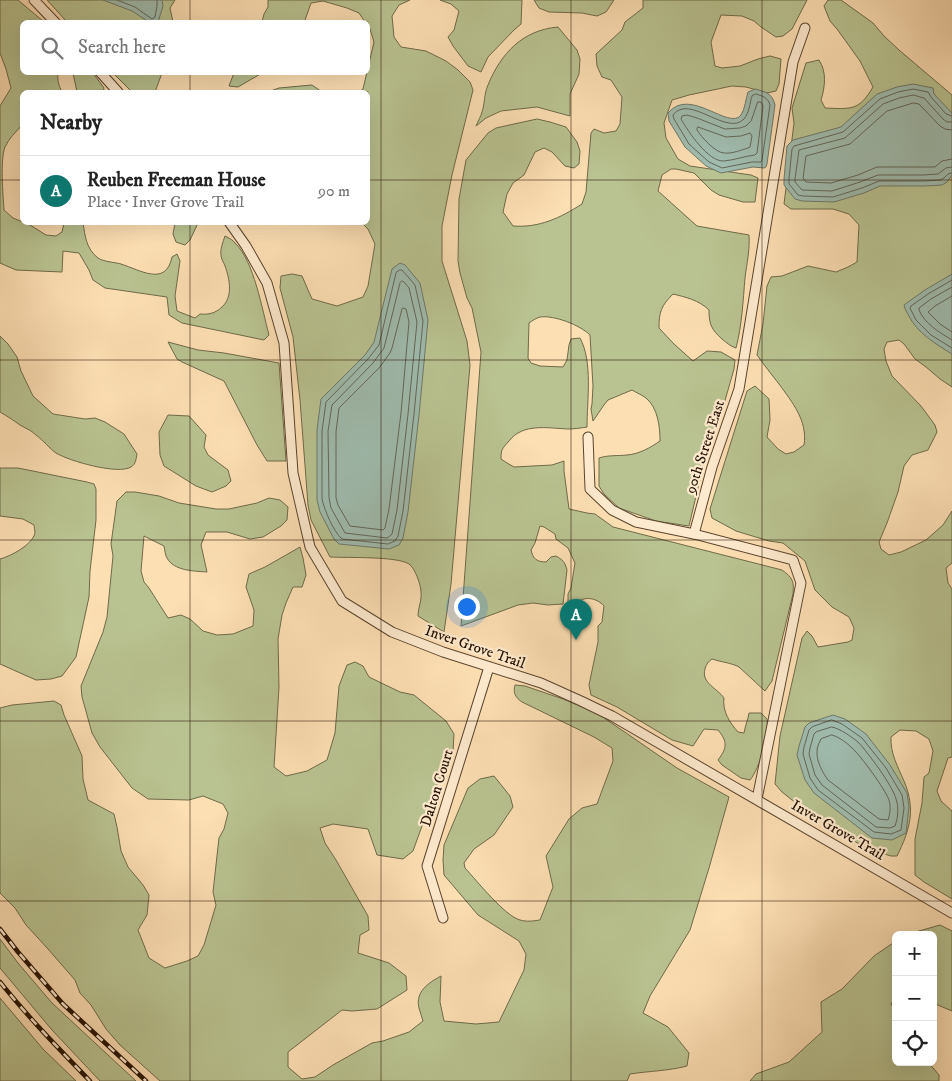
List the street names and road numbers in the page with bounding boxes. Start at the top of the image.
street label: 90th Street East [681,398,729,497]
street label: Inver Grove Trail [422,621,528,673]
street label: Dalton Court [416,747,458,829]
street label: Inver Grove Trail [788,796,889,865]

